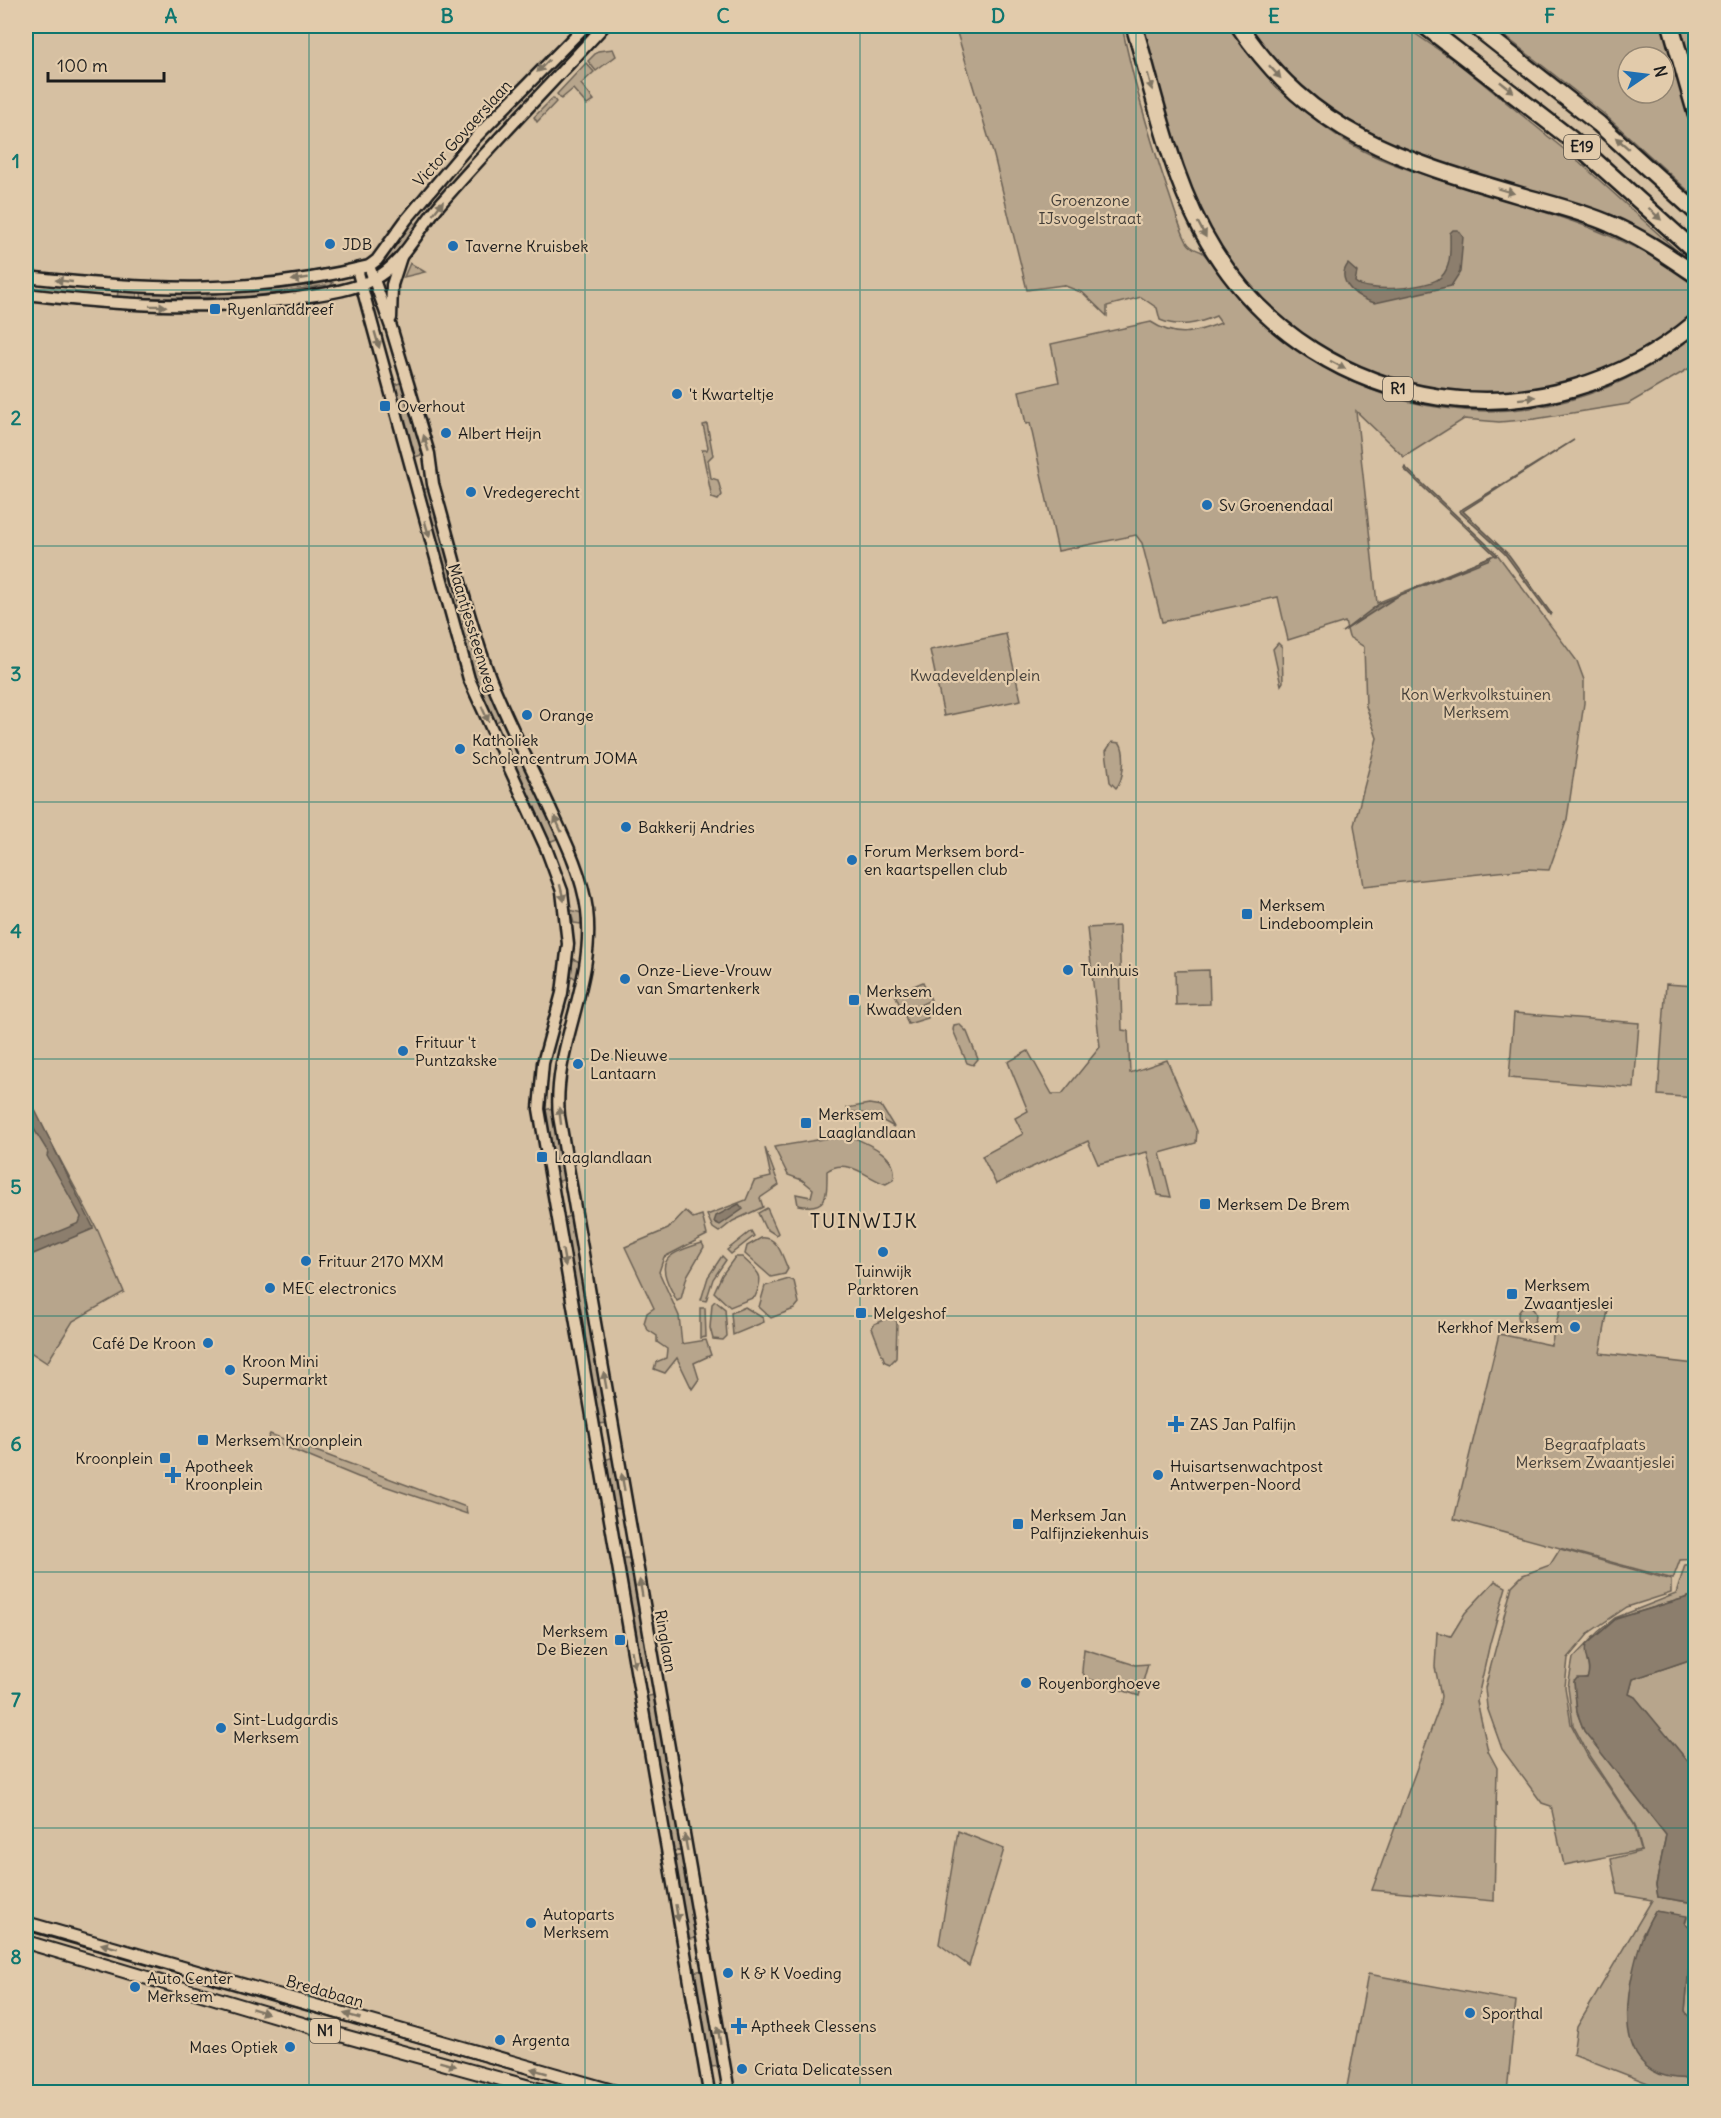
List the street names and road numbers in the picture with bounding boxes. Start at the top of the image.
street label: Victor Govaerslaan [409,75,515,191]
road number: E19 [1564,135,1600,159]
road number: R1 [1383,377,1413,401]
street label: Maantjessteenweg [444,561,502,695]
street label: Ringlaan [651,1608,681,1674]
street label: Bredabaan [284,1970,366,2012]
road number: N1 [310,2019,340,2043]

